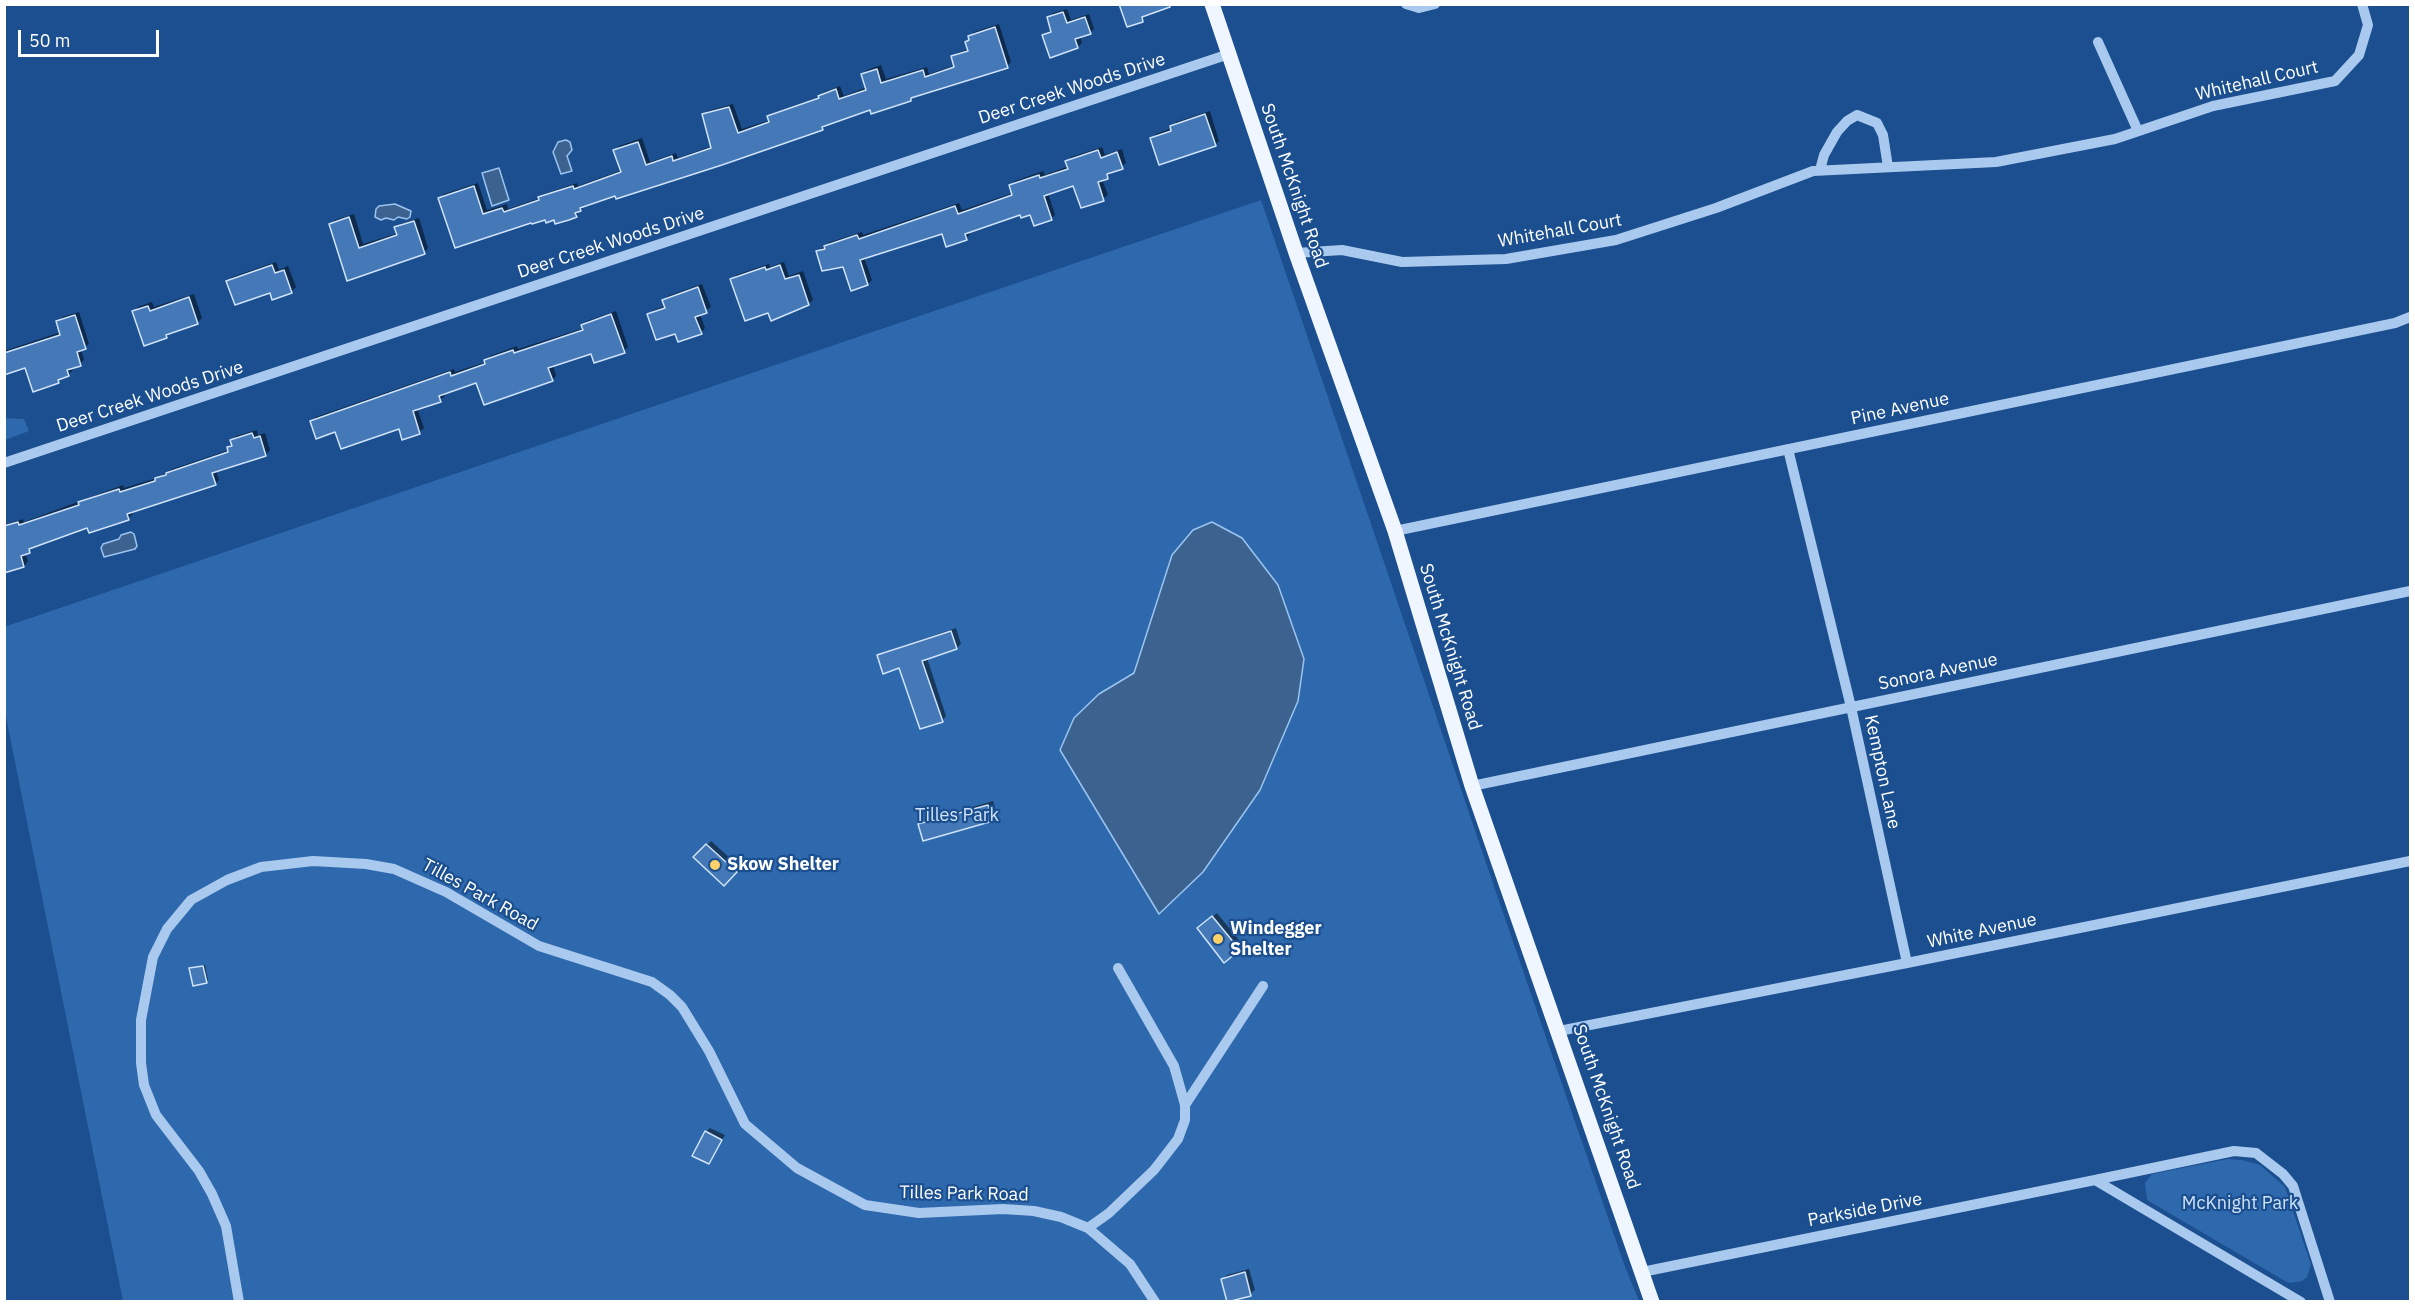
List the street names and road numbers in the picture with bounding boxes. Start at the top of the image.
street label: Deer Creek Woods Drive [976,49,1168,129]
street label: Whitehall Court [2194,56,2320,106]
street label: South McKnight Road [1256,101,1332,271]
street label: Deer Creek Woods Drive [515,203,707,283]
street label: Whitehall Court [1496,209,1624,253]
street label: Deer Creek Woods Drive [54,357,246,437]
street label: Pine Avenue [1849,388,1951,430]
street label: South McKnight Road [1414,561,1486,733]
street label: Sonora Avenue [1876,649,2000,695]
street label: Kempton Lane [1859,713,1905,831]
street label: Tilles Park Road [418,854,542,936]
street label: White Avenue [1925,909,2039,953]
street label: South McKnight Road [1568,1022,1644,1192]
street label: Tilles Park Road [899,1182,1029,1206]
street label: Parkside Drive [1806,1188,1924,1232]

